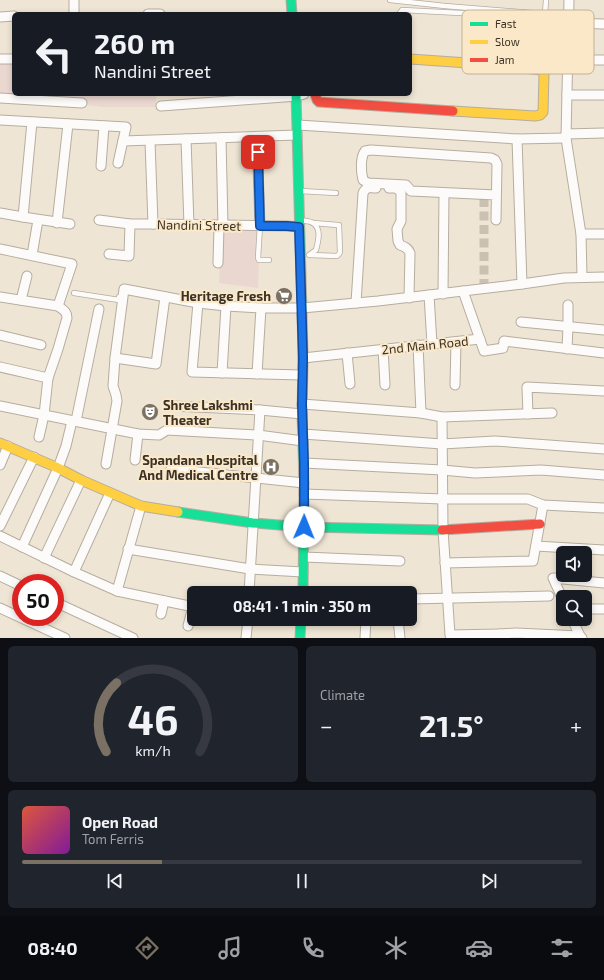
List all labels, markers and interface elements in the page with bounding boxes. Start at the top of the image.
legend [462,10,594,74]
text: Fast [495,17,517,30]
text: 260 m [94,26,175,60]
icon: left [28,28,80,80]
text: Slow [495,35,520,48]
text: Jam [495,53,514,66]
text: Nandini Street [94,60,211,82]
pin [241,135,275,169]
icon: arrive [247,141,269,163]
street label: Nandini Street [157,216,241,234]
supermarket icon: Heritage Fresh [274,286,294,306]
place label: Heritage Fresh [181,288,271,304]
street label: 2nd Main Road [381,332,469,358]
place label: Shree Lakshmi Theater [163,397,253,428]
theatre icon: Shree Lakshmi Theater [140,402,160,422]
place label: Spandana Hospital And Medical Centre [139,452,259,483]
hospital icon: Spandana Hospital And Medical Centre [261,457,281,477]
position arrow [283,506,325,548]
map controls [556,546,592,626]
button: sound [556,546,592,582]
speed limit sign: 50 [12,574,64,626]
button: search [556,590,592,626]
text: 08:41 · 1 min · 350 m [233,597,371,615]
text: Climate [320,687,365,703]
text: 46 [127,693,179,743]
text: 21.5° [419,707,484,743]
text: − [320,712,333,738]
text: + [570,712,582,738]
text: km/h [135,742,171,759]
text: Open Road [82,813,158,831]
text: Tom Ferris [82,831,144,847]
icon: previous [104,870,126,892]
icon: pause [291,870,313,892]
icon: next [478,870,500,892]
icon: directions [133,934,161,962]
icon: music [216,934,244,962]
icon: phone [299,934,327,962]
icon: climate [382,934,410,962]
icon: car [465,934,493,962]
icon: filters [548,934,576,962]
text: 08:40 [28,937,78,959]

